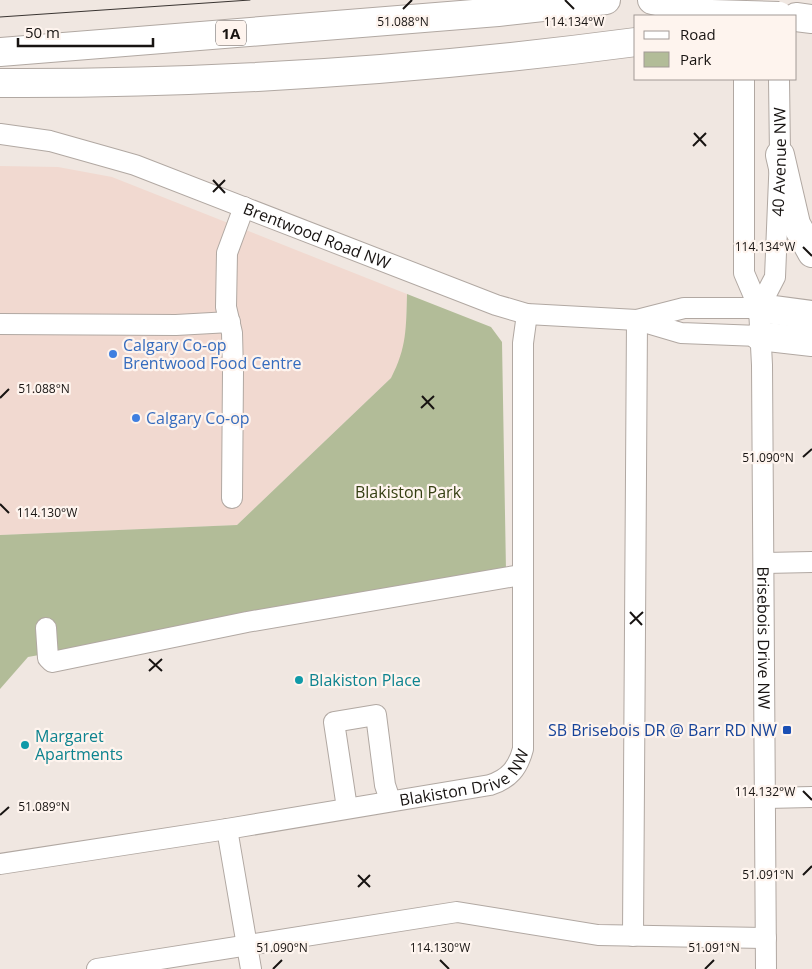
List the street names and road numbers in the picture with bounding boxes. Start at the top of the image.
road number: 1A [216,20,246,46]
street label: 40 Avenue NW [766,107,791,217]
street label: Brentwood Road NW [240,197,394,274]
street label: Brisebois Drive NW [752,566,775,710]
street label: Blakiston Drive NW [398,746,534,811]

